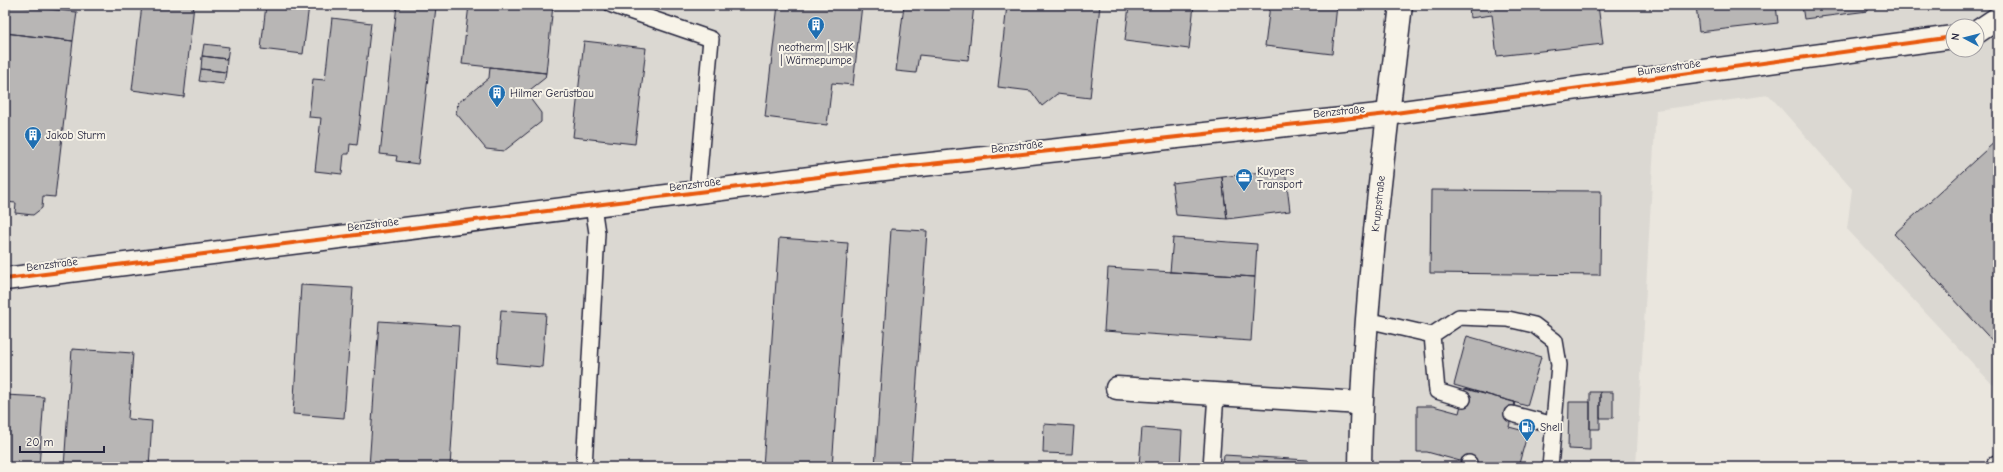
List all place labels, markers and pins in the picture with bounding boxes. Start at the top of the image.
building icon: neotherm | SHK | Wärmepumpe [806,15,826,40]
place label: neotherm | SHK | Wärmepumpe [778,41,854,67]
building icon: Hilmer Gerüstbau [487,83,507,108]
place label: Hilmer Gerüstbau [510,87,594,100]
building icon: Jakob Sturm [23,125,43,150]
place label: Jakob Sturm [46,129,105,142]
place label: Kuypers Transport [1257,165,1303,191]
office icon: Kuypers Transport [1234,167,1254,192]
fuel station icon: Shell [1517,417,1537,442]
place label: Shell [1540,421,1562,434]

